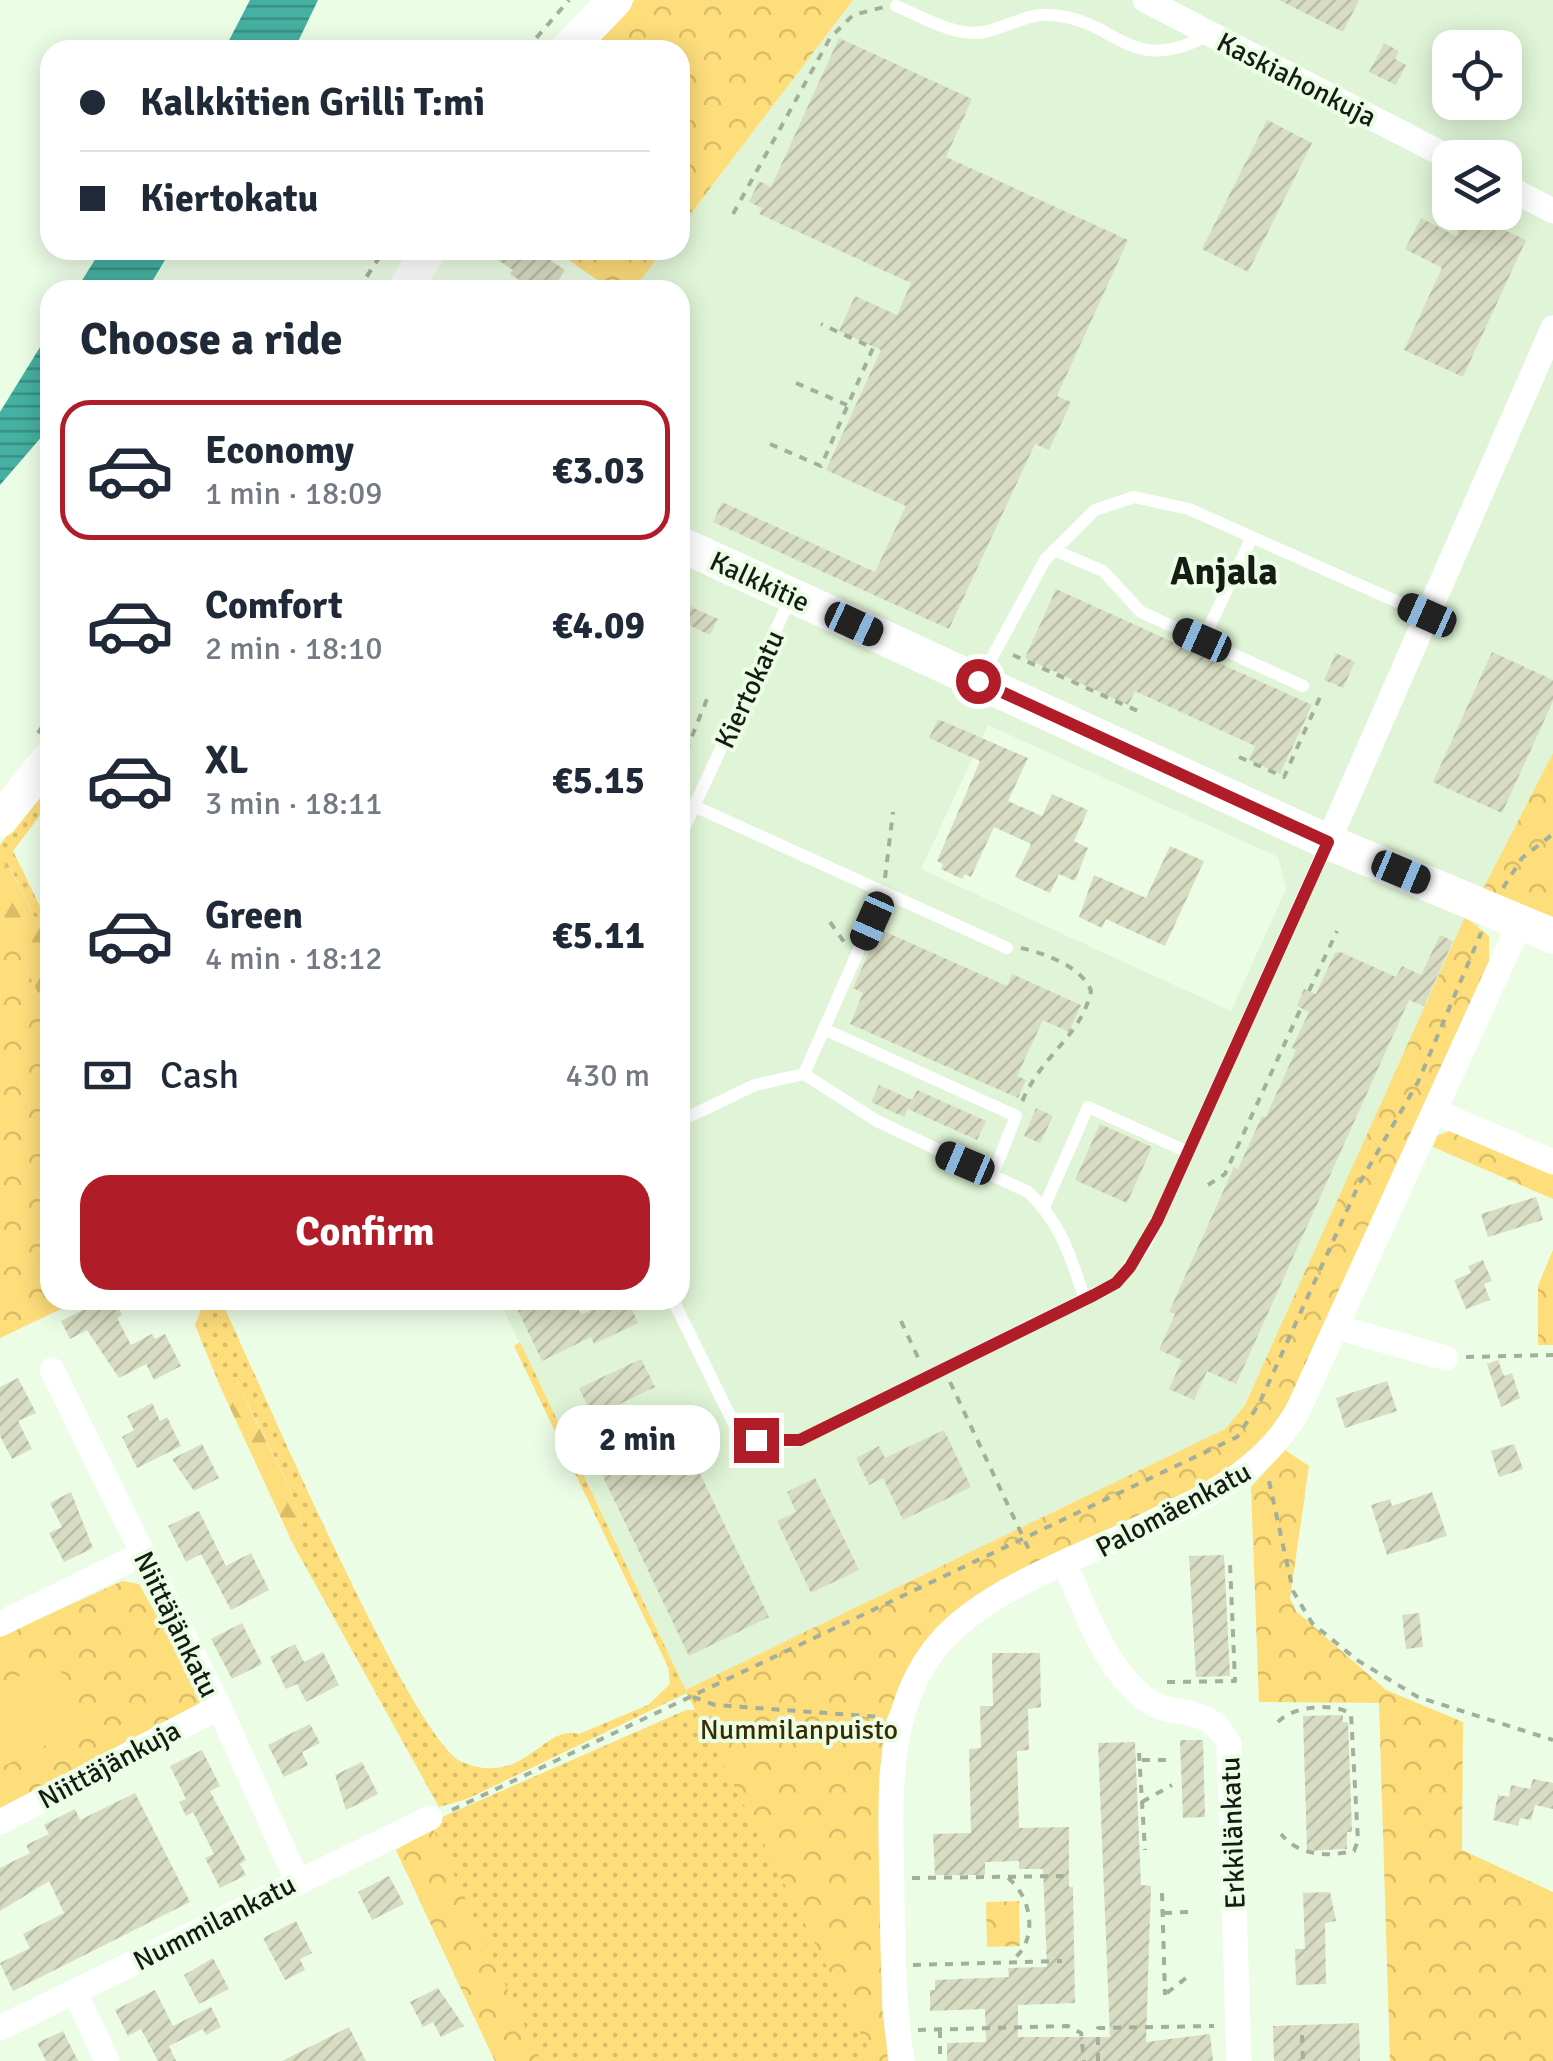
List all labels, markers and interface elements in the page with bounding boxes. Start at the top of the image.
street label: Kaskiahonkuja [1211,25,1382,135]
map controls [1432,30,1522,230]
button: locate [1432,30,1522,120]
text: Kalkkitien Grilli T:mi [140,79,485,126]
button: layers [1432,140,1522,230]
text: Kiertokatu [140,175,318,222]
text: Choose a ride [80,312,343,367]
icon: car [85,425,175,515]
text: Economy [205,427,354,474]
text: €3.03 [552,447,645,494]
text: 1 min · 18:09 [205,474,383,513]
street label: Kalkkitie [704,544,815,620]
district label: Anjala [1170,548,1278,595]
icon: car [85,580,175,670]
text: Comfort [205,582,343,629]
car [1393,589,1461,641]
car [820,598,888,650]
text: €4.09 [552,602,645,649]
car [1168,614,1236,666]
street label: Kiertokatu [708,625,792,754]
text: 2 min · 18:10 [205,629,383,668]
route start [956,659,1001,704]
icon: car [85,735,175,825]
text: XL [205,737,248,784]
text: €5.15 [552,757,645,804]
text: 3 min · 18:11 [205,784,383,823]
car [1368,846,1434,898]
car [846,887,898,955]
icon: car [85,890,175,980]
text: Green [205,892,303,939]
text: €5.11 [552,912,645,959]
text: 4 min · 18:12 [205,939,383,978]
icon: cash [80,1048,135,1103]
text: Cash [160,1052,239,1099]
text: 430 m [566,1056,650,1095]
car [932,1137,998,1189]
button: Confirm [80,1175,650,1290]
callout: 2 min [556,1405,721,1475]
route end [734,1418,779,1463]
text: 2 min [599,1420,676,1459]
street label: Palomäenkatu [1090,1455,1257,1565]
street label: Niittäjänkatu [126,1546,226,1703]
street label: Niittäjänkuja [33,1713,186,1816]
park label: Nummilanpuisto [700,1713,898,1747]
street label: Erkkilänkatu [1213,1756,1253,1910]
street label: Nummilankatu [128,1867,301,1978]

